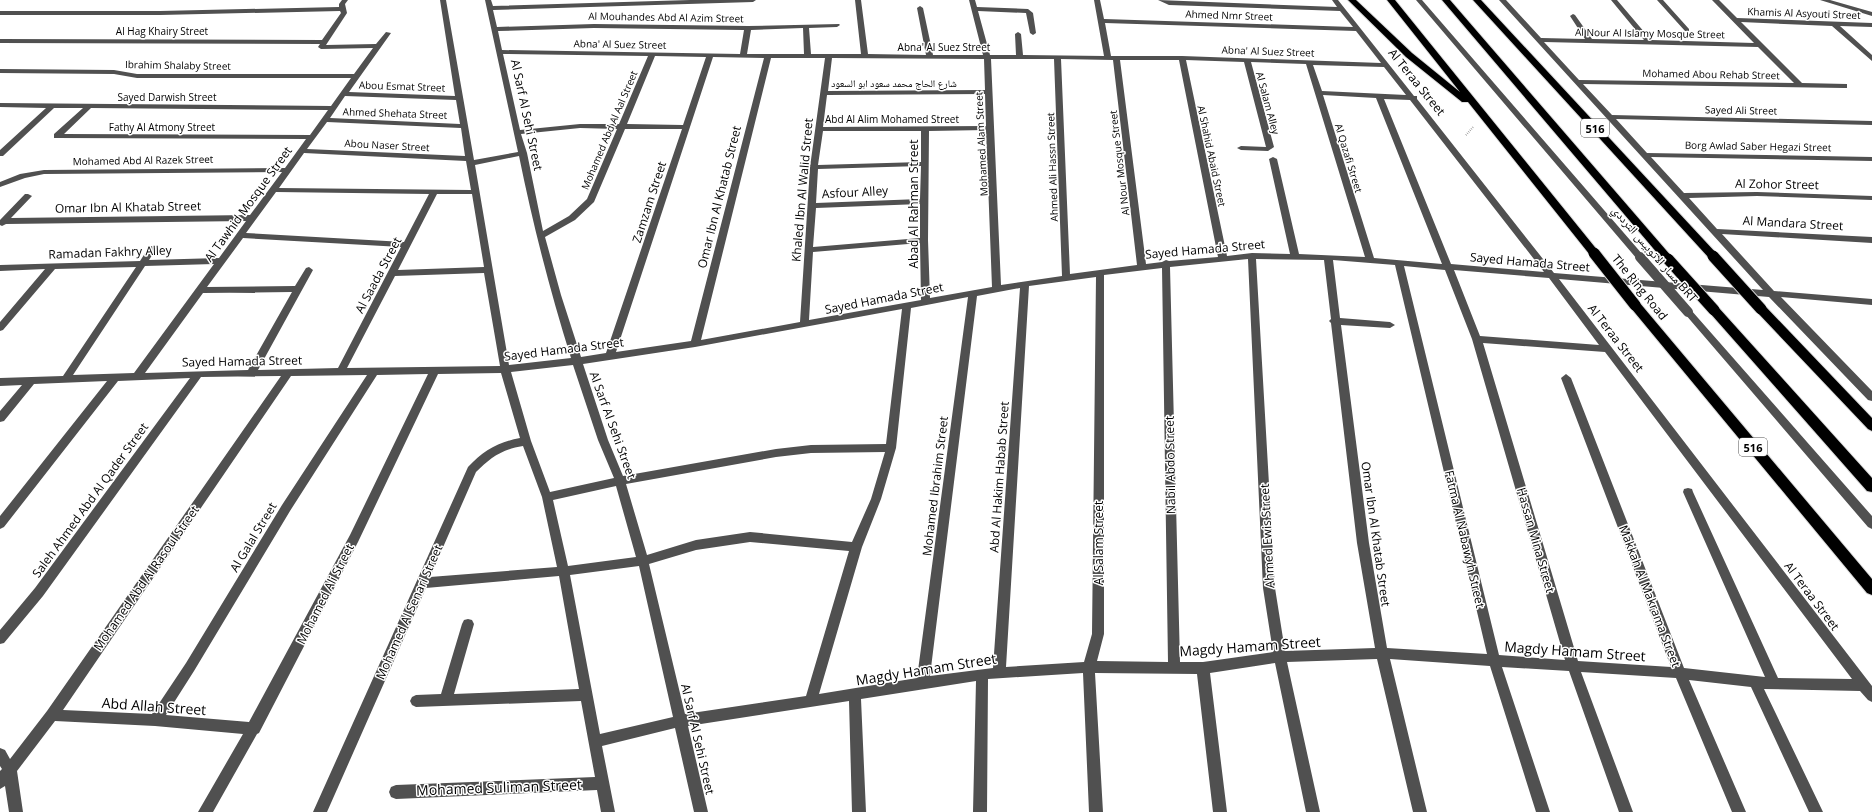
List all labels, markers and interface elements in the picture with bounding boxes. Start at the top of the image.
street label: Khamis Al Asyouti Street [1747,4,1861,22]
street label: Ahmed Nmr Street [1185,6,1273,24]
street label: Al Mouhandes Abd Al Azim Street [588,9,744,25]
street label: Al Hag Khairy Street [116,24,209,38]
street label: Al Nour Al Islamy Mosque Street [1575,25,1726,41]
street label: Abna' Al Suez Street [573,36,667,52]
street label: Abna' Al Suez Street [898,40,991,54]
street label: Abna' Al Suez Street [1221,42,1315,60]
street label: Al Teraa Street [1385,45,1449,119]
street label: Ibrahim Shalaby Street [125,57,232,73]
street label: Al Sarf Al Sehi Street [507,58,547,172]
street label: Mohamed Abou Rehab Street [1642,66,1780,82]
street label: Mohamed Abd Al Aal Street [578,68,641,192]
street label: Al Salam Alley [1253,70,1283,137]
street label: شارع الحاج محمد سعود ابو السعود [831,76,957,90]
street label: Abou Esmat Street [359,77,446,95]
street label: Sayed Darwish Street [118,90,217,104]
street label: Mohamed Alam Street [971,91,991,197]
street label: Sayed Ali Street [1705,102,1778,118]
street label: Ahmed Shehata Street [342,104,448,122]
street label: Al Shahid Abaid Street [1194,104,1230,208]
street label: Al Nour Mosque Street [1106,109,1132,216]
street label: Abd Al Alim Mohamed Street [825,112,959,126]
street label: Ahmed Ali Hassn Street [1043,112,1061,222]
street label: Khaled Ibn Al Walid Street [787,117,817,263]
road number: 516 [1581,119,1609,137]
street label: Fathy Al Atmony Street [109,120,216,134]
street label: Al Qazafi Street [1332,122,1366,195]
street label: Omar Ibn Al Khatab Street [693,124,745,270]
street label: Abou Naser Street [344,136,430,154]
street label: Borg Awlad Saber Hegazi Street [1685,138,1832,154]
street label: Abad Al Rahman Street [905,140,922,269]
street label: Al Tawhid Mosque Street [200,143,296,265]
street label: Mohamed Abd Al Razek Street [73,152,214,168]
street label: Zamzam Street [628,159,670,245]
street label: Al Zohor Street [1735,175,1819,193]
street label: Asfour Alley [821,182,890,202]
street label: Omar Ibn Al Khatab Street [55,197,201,217]
street label: مسار الاتوبيس الترددي BRT [1607,202,1702,308]
street label: Al Mandara Street [1742,212,1844,234]
street label: Al Saada Street [351,234,405,316]
street label: Sayed Hamada Street [1144,235,1266,263]
street label: Ramadan Fakhry Alley [48,241,173,263]
street label: Sayed Hamada Street [1469,248,1591,276]
street label: The Ring Road [1608,251,1672,323]
street label: Sayed Hamada Street [823,278,945,318]
street label: Al Teraa Street [1584,300,1648,376]
street label: Sayed Hamada Street [503,333,625,365]
street label: Sayed Hamada Street [182,351,302,371]
street label: Al Sarf Al Sehi Street [586,369,640,481]
street label: Abd Al Hakim Habab Street [985,401,1013,553]
street label: Mohamed Ibrahim Street [918,415,952,557]
street label: Nabil Abdo Street [1161,416,1179,514]
street label: Saleh Ahmed Abd Al Qader Street [28,419,152,581]
road number: 516 [1739,438,1767,456]
street label: Omar Ibn Al Khatab Street [1357,460,1395,608]
street label: Fatma Al Nabawyh Street [1441,468,1489,610]
street label: Ahmed Ewis Street [1256,483,1278,589]
street label: Hassan Mina Street [1513,485,1559,595]
street label: Al Galal Street [225,499,281,575]
street label: Al Salam Street [1090,501,1107,585]
street label: Mohamed Abd Al Rasoul Street [89,502,203,654]
street label: Makkah Al Makrama Street [1615,523,1685,669]
street label: Mohamed Ali Street [292,541,358,647]
street label: Mohamed Al Senari Street [372,542,446,682]
street label: Al Teraa Street [1781,558,1843,634]
street label: Magdy Hamam Street [1179,632,1321,660]
street label: Magdy Hamam Street [1504,637,1646,665]
street label: Magdy Hamam Street [855,649,997,689]
street label: Al Sarf Al Sehi Street [677,682,719,796]
street label: Abd Allah Street [101,693,207,719]
street label: Mohamed Suliman Street [416,775,582,799]

